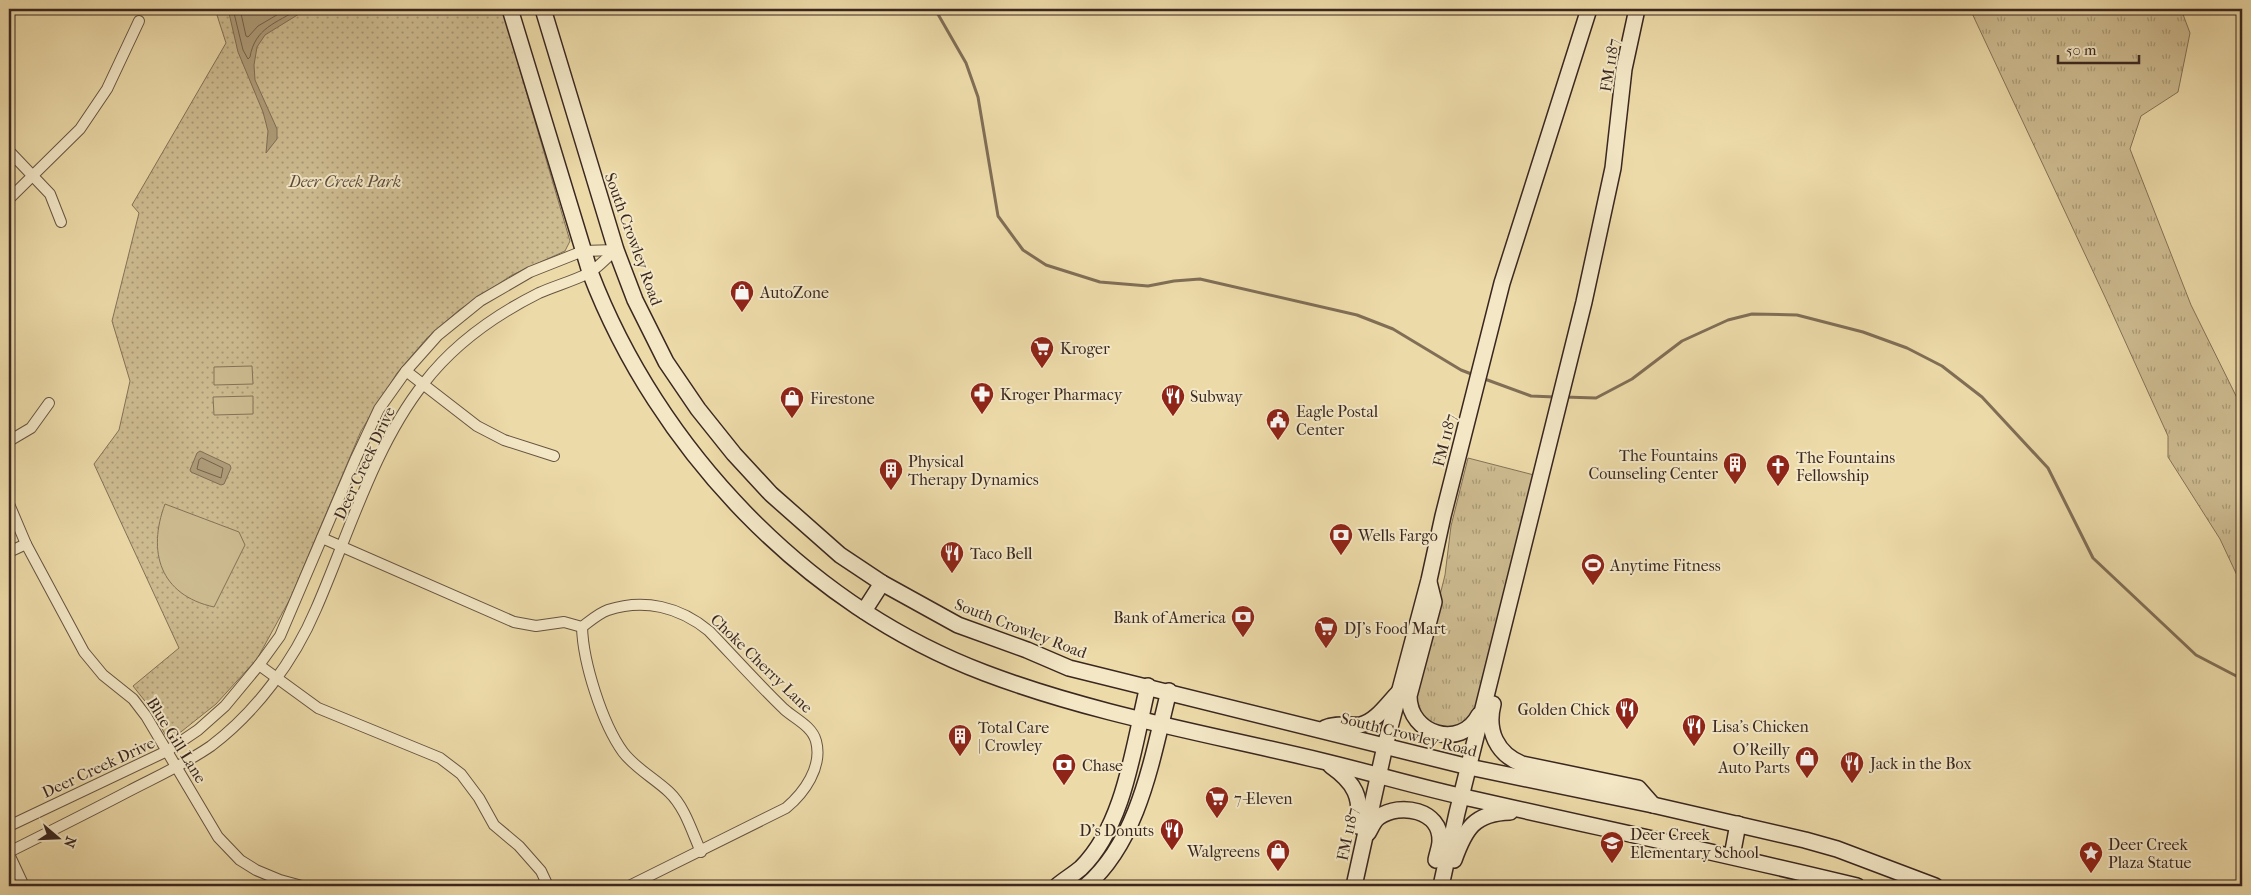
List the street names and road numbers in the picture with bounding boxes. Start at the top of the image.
street label: FM 1187 [1596,37,1623,93]
street label: South Crowley Road [601,170,666,308]
street label: Deer Creek Drive [330,404,399,523]
street label: FM 1187 [1429,411,1460,469]
street label: South Crowley Road [952,595,1090,663]
street label: Choke Cherry Lane [707,610,817,717]
street label: Blue Gill Lane [143,694,211,787]
street label: South Crowley Road [1339,708,1479,761]
street label: Deer Creek Drive [39,733,158,802]
street label: FM 1187 [1333,806,1362,862]

